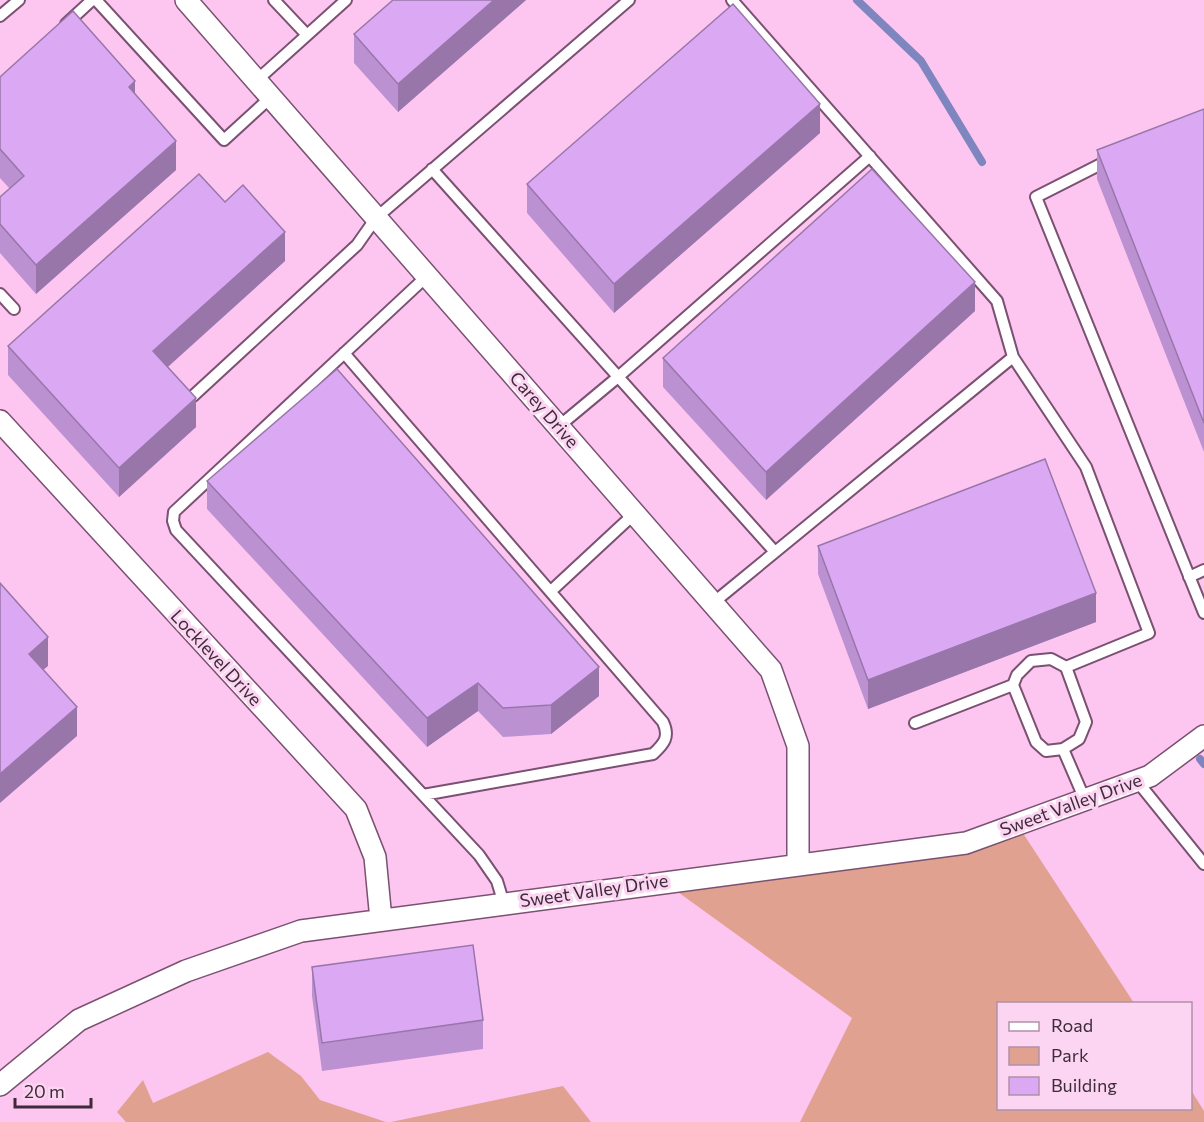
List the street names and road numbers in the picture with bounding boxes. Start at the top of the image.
street label: Carey Drive [506,367,584,452]
street label: Locklevel Drive [167,605,267,710]
street label: Sweet Valley Drive [997,768,1145,840]
street label: Sweet Valley Drive [518,869,669,911]

